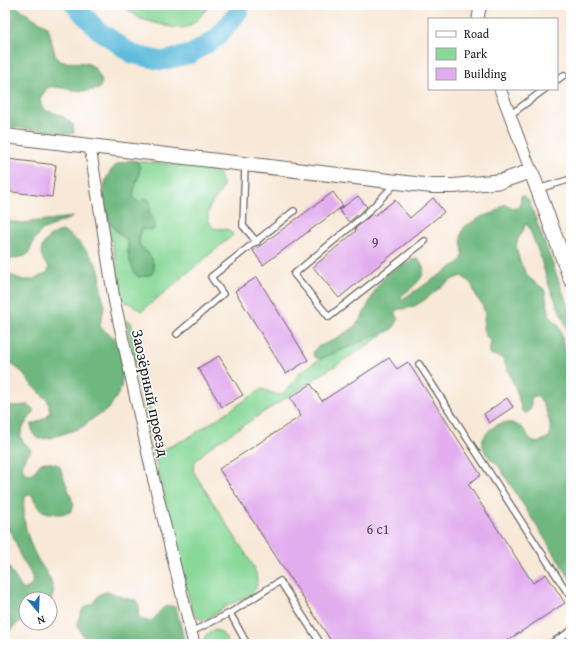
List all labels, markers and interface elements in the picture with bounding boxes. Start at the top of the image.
legend [428,18,558,90]
text: Road [464,25,490,42]
text: Park [464,45,488,62]
text: Building [464,65,507,82]
house number: 9 [372,232,379,252]
street label: Заозёрный проезд [126,327,176,459]
house number: 6 с1 [367,519,389,539]
north arrow [18,591,58,631]
text: N [35,612,47,629]

